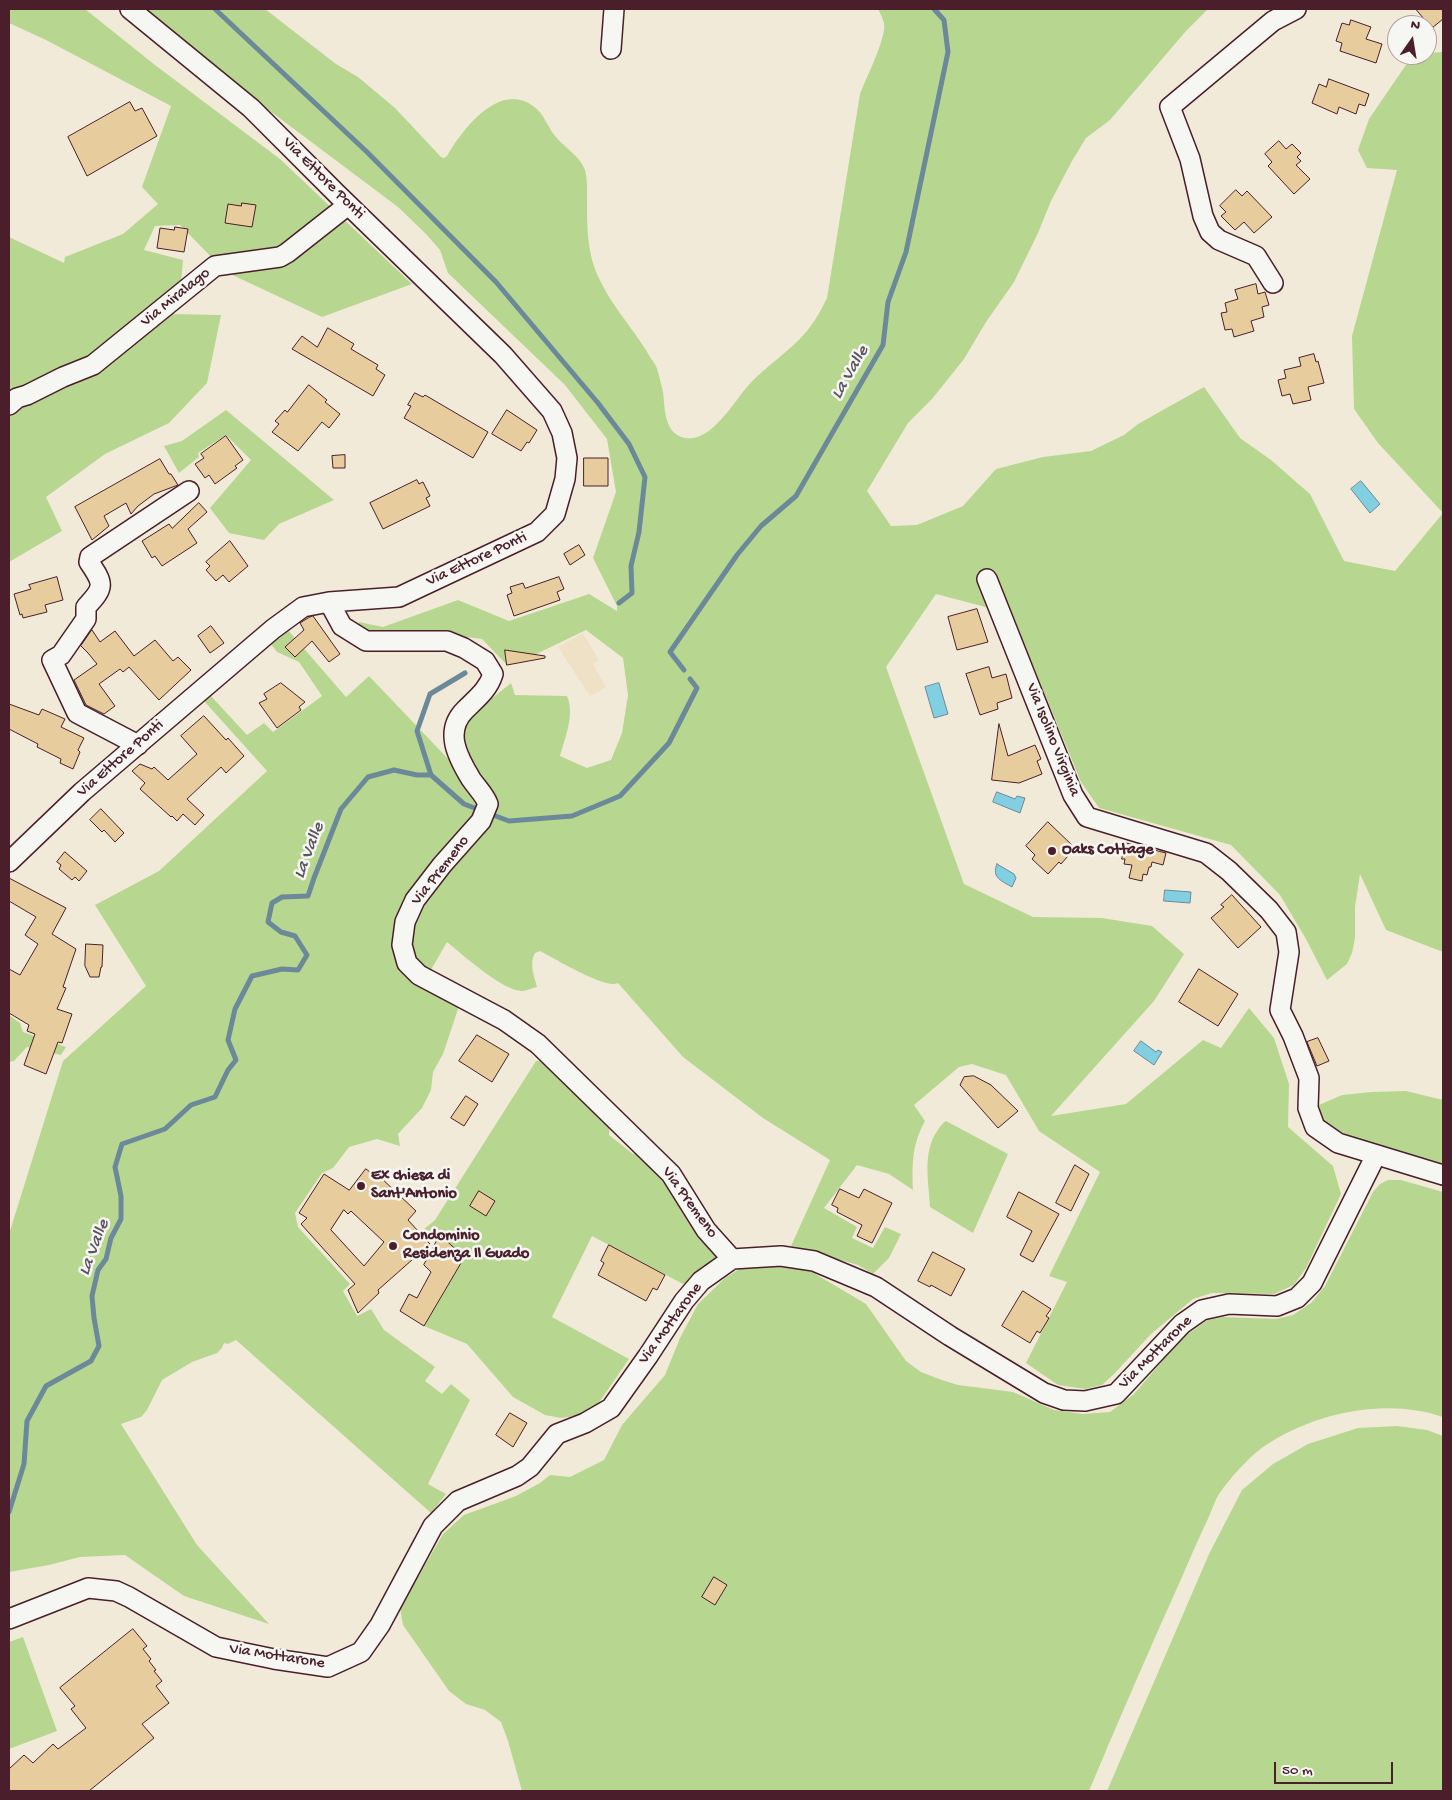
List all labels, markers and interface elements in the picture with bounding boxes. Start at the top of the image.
north arrow [1387,15,1437,65]
text: N [1409,17,1422,35]
street label: Via Ettore Ponti [278,134,368,224]
street label: Via Miralago [137,264,215,332]
water label: La Valle [827,342,875,404]
street label: Via Ettore Ponti [424,528,530,592]
street label: Via Isolino Virginia [1021,681,1083,799]
street label: Via Ettore Ponti [74,716,168,802]
water label: La Valle [290,820,330,882]
street label: Via Premeno [408,832,474,910]
place label: Oaks Cottage [1062,841,1154,861]
marker: Oaks Cottage [1046,845,1058,857]
street label: Via Premeno [657,1164,721,1242]
place label: Ex chiesa di Sant'Antonio [371,1167,457,1205]
marker: Ex chiesa di Sant'Antonio [355,1180,367,1192]
water label: La Valle [75,1217,115,1279]
place label: Condominio Residenza Il Guado [403,1227,529,1265]
marker: Condominio Residenza Il Guado [387,1240,399,1252]
street label: Via Mottarone [635,1279,707,1369]
street label: Via Mottarone [1115,1312,1197,1394]
street label: Via Mottarone [228,1640,326,1674]
scale bar [1277,1752,1396,1784]
text: 50 m [1282,1762,1313,1780]

